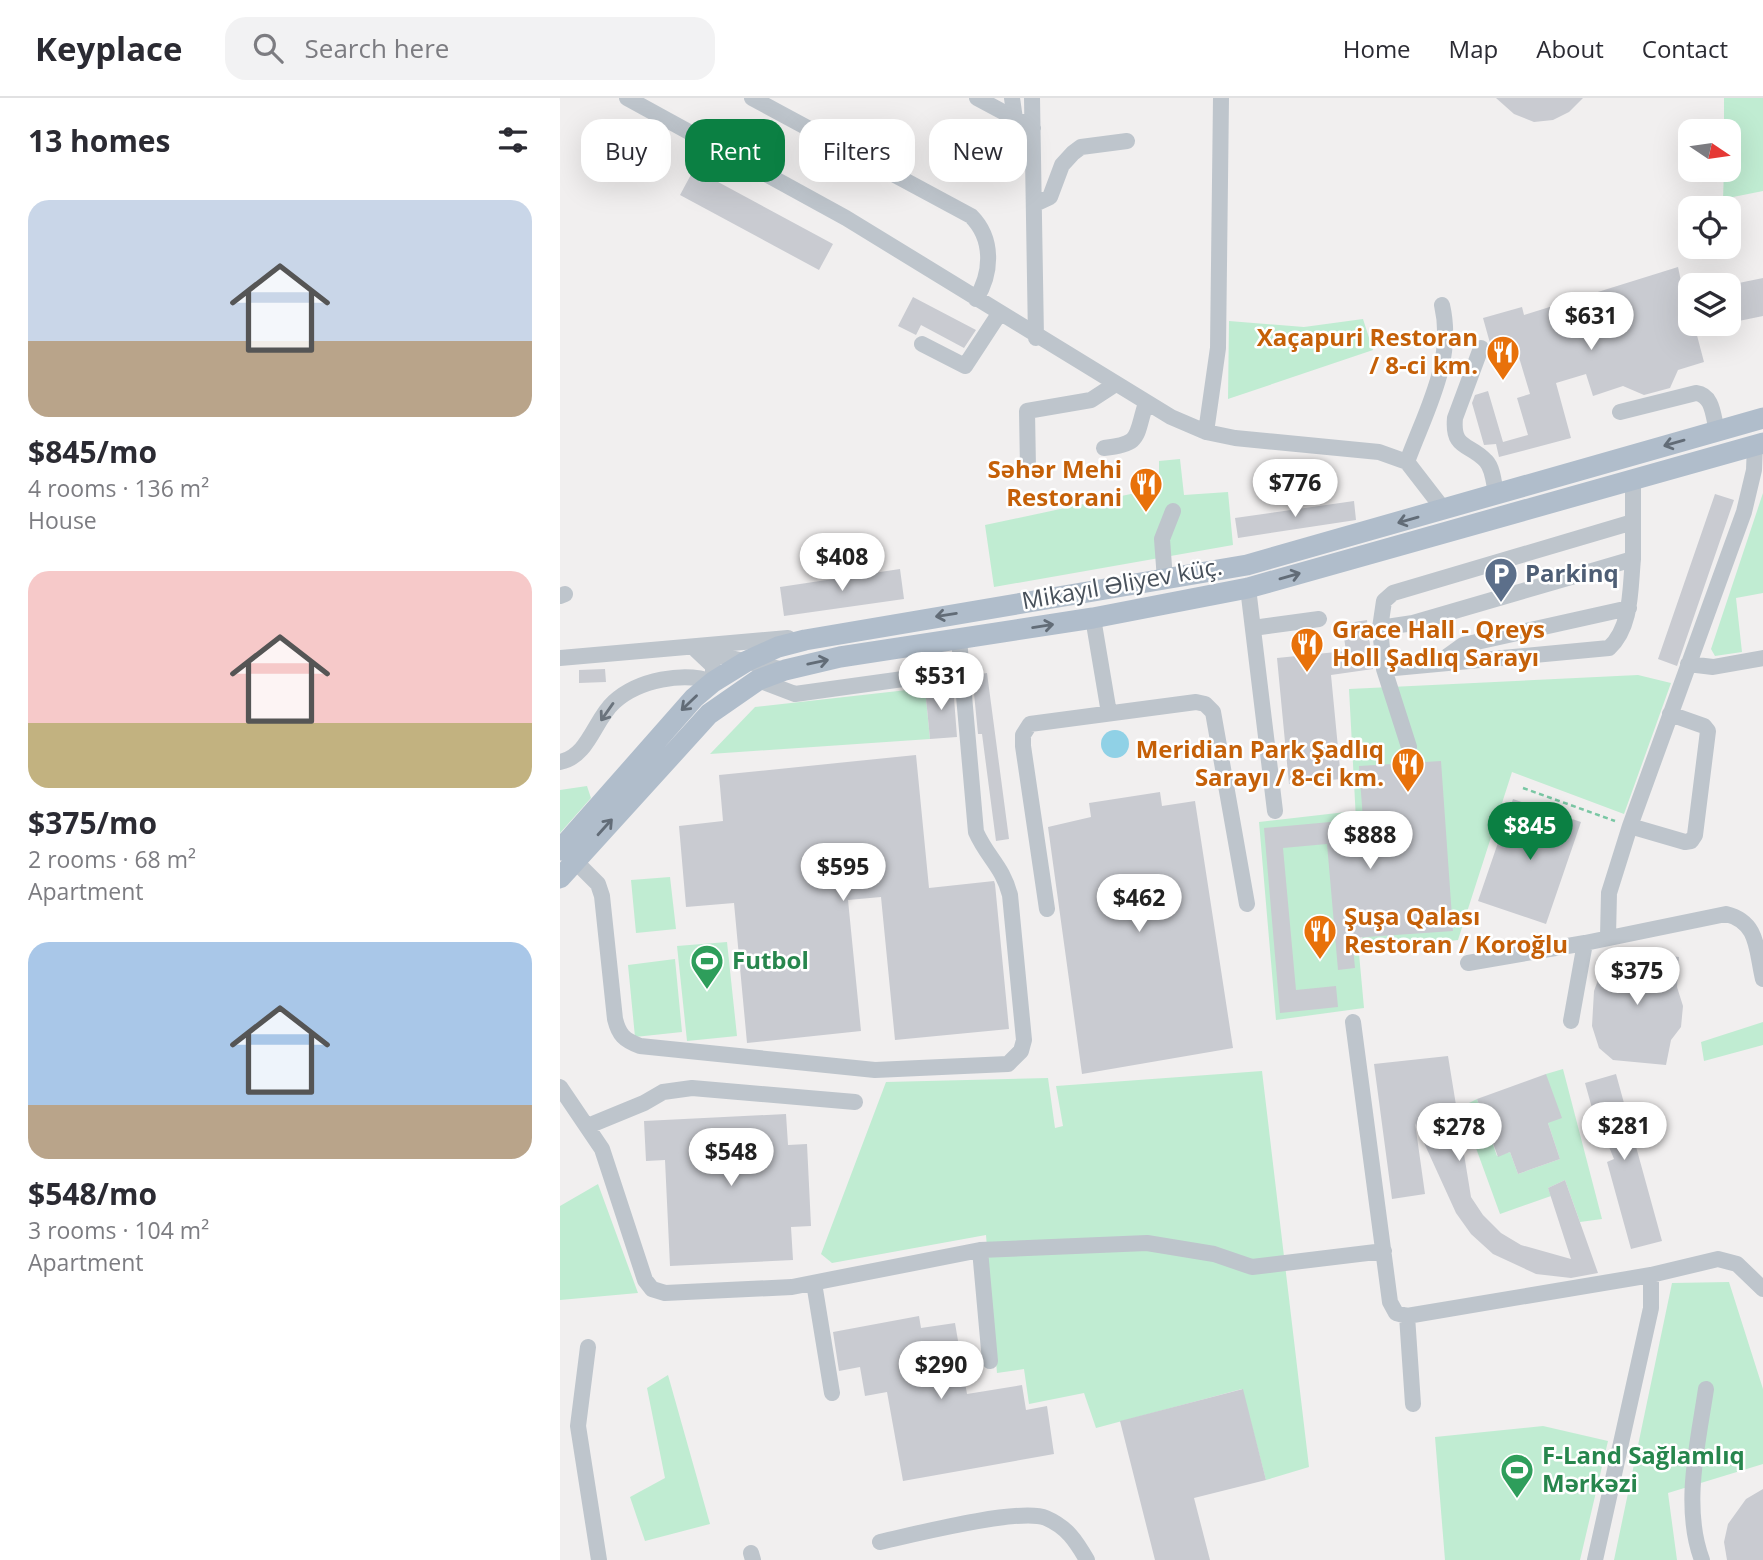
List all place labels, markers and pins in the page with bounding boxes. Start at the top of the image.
pin: $631 [1550,292,1632,352]
place label: Xaçapuri Restoran / 8-ci km. [1257,320,1478,381]
restaurant icon: Xaçapuri Restoran / 8-ci km. [1484,333,1522,382]
place label: Səhər Mehi Restorani [988,452,1122,513]
pin: $776 [1254,460,1336,519]
restaurant icon: Səhər Mehi Restorani [1127,465,1165,514]
pin: $408 [801,533,883,593]
parking icon: Parkinq [1482,555,1520,604]
place label: Parkinq [1525,556,1619,589]
place label: Grace Hall - Qreys Holl Şadlıq Sarayı [1332,612,1545,673]
restaurant icon: Grace Hall - Qreys Holl Şadlıq Sarayı [1288,625,1326,674]
pin: $531 [900,652,982,712]
place label: Meridian Park Şadlıq Sarayı / 8-ci km. [1136,732,1384,793]
restaurant icon: Meridian Park Şadlıq Sarayı / 8-ci km. [1389,745,1427,794]
pin: $845 [1489,802,1571,862]
pin: $888 [1329,812,1411,871]
pin: $595 [802,844,884,903]
pin: $462 [1098,874,1180,934]
place label: Şuşa Qalası Restoran / Koroğlu [1344,899,1568,960]
restaurant icon: Şuşa Qalası Restoran / Koroğlu [1301,912,1339,961]
sports icon: Futbol [688,942,726,991]
place label: Futbol [732,943,809,976]
pin: $375 [1596,948,1678,1007]
pin: $281 [1583,1102,1665,1162]
pin: $278 [1418,1104,1500,1163]
pin: $548 [690,1128,772,1188]
pin: $290 [900,1342,982,1401]
place label: F-Land Sağlamlıq Mərkəzi [1542,1438,1745,1499]
sports icon: F-Land Sağlamlıq Mərkəzi [1498,1451,1536,1500]

